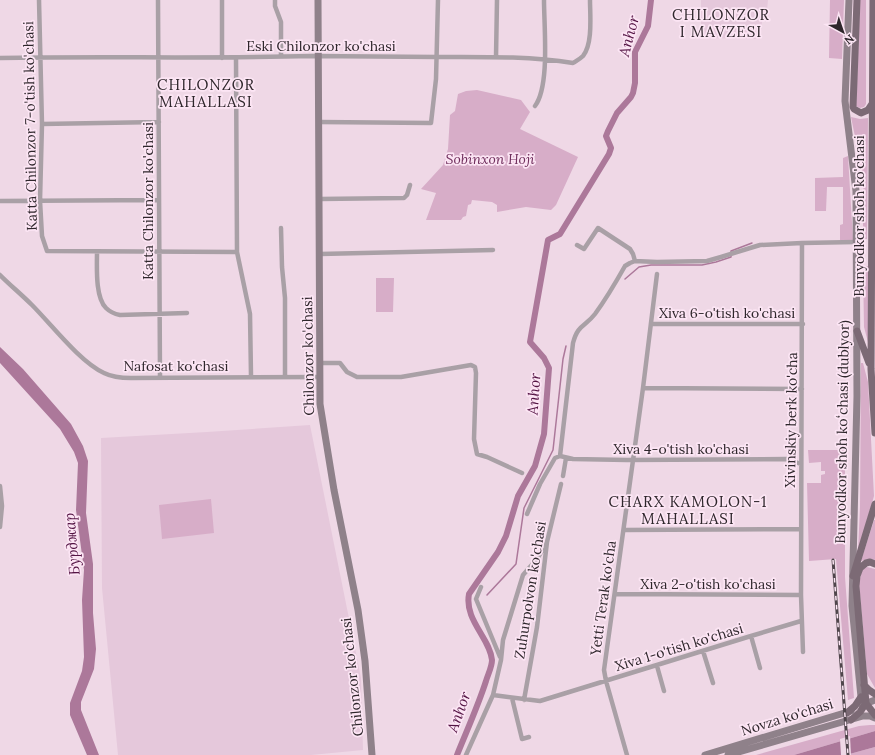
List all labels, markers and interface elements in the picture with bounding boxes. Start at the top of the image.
district label: CHILONZOR I MAVZESI [672,5,770,41]
north arrow [823,12,863,52]
water label: Anhor [614,13,643,59]
street label: Katta Chilonzor 7-o'tish ko'chasi [19,21,41,231]
text: N [841,32,857,48]
street label: Eski Chilonzor ko'chasi [246,37,396,55]
district label: CHILONZOR MAHALLASI [157,75,255,111]
street label: Katta Chilonzor ko'chasi [139,122,157,280]
street label: Bunyodkor shoh ko'chasi [850,135,868,297]
park label: Sobinxon Hoji [446,150,535,168]
street label: Chilonzor ko'chasi [298,296,318,416]
street label: Xiva 6-o'tish ko'chasi [659,304,795,322]
street label: Bunyodkor shoh koʻchasi (dublyor) [831,320,853,544]
street label: Xivinskiy berk ko'cha [781,352,801,488]
street label: Nafosat ko'chasi [124,357,229,375]
water label: Anhor [522,372,544,416]
street label: Xiva 4-o'tish ko'chasi [613,440,749,458]
district label: CHARX KAMOLON-1 MAHALLASI [608,492,768,528]
water label: Бурджар [59,512,84,576]
street label: Zuhurpolvon ko'chasi [510,520,550,660]
street label: Yetti Terak ko'cha [586,539,620,658]
street label: Xiva 2-o'tish ko'chasi [640,575,776,593]
street label: Chilonzor ko'chasi [337,617,367,737]
street label: Xiva 1-o'tish ko'chasi [613,619,745,675]
water label: Anhor [442,689,475,736]
street label: Novza ko'chasi [739,694,835,740]

